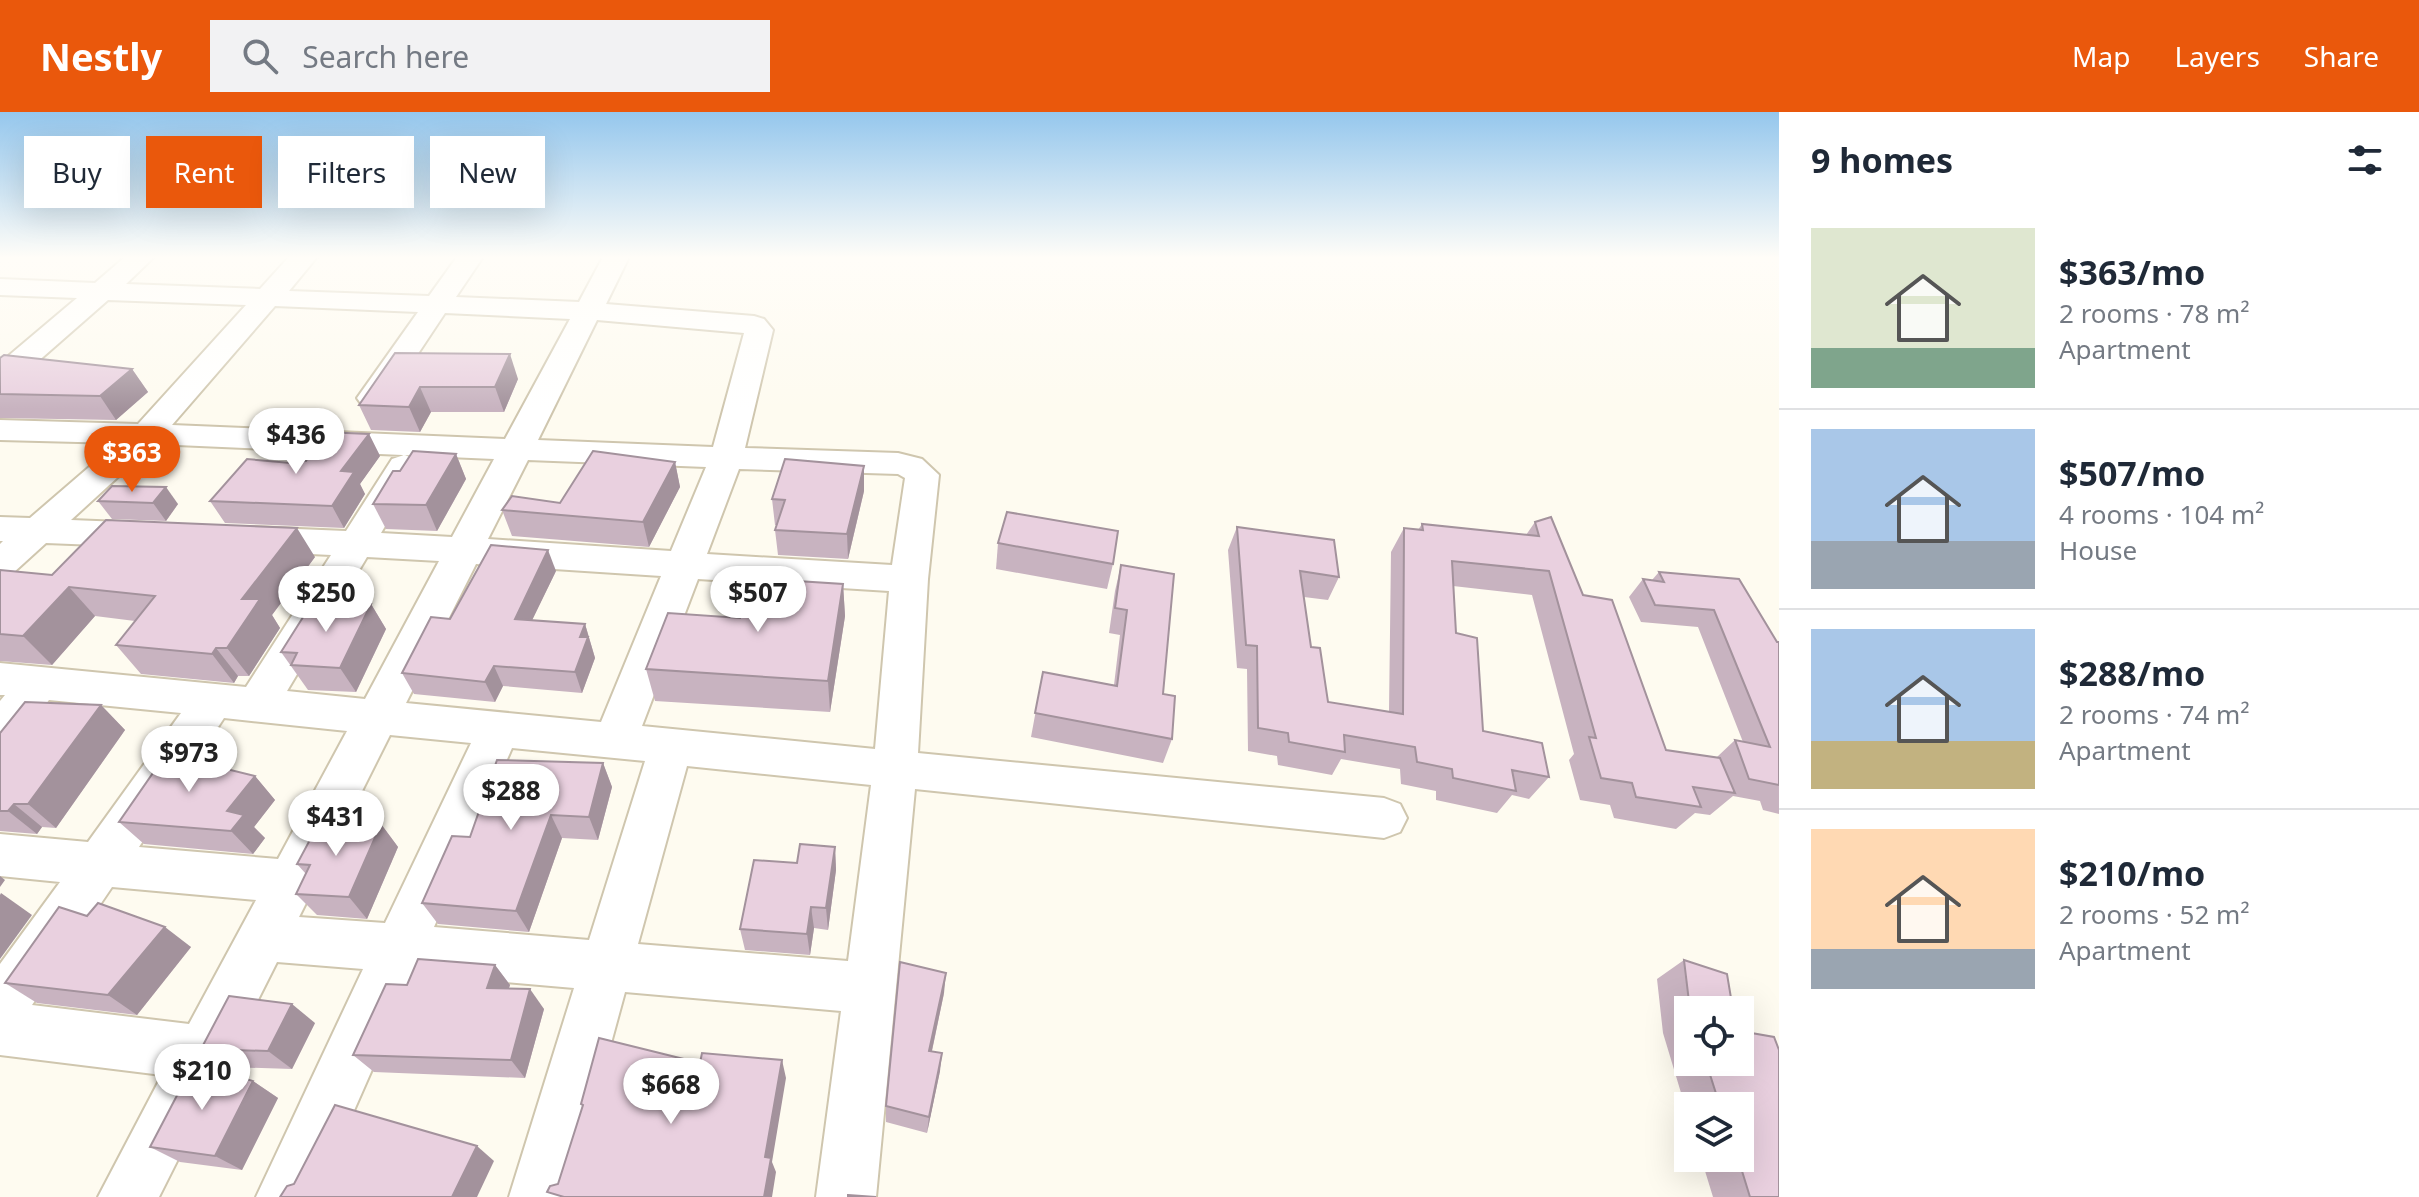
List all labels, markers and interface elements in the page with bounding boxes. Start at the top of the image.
search box [210,20,770,92]
text: Nestly [40,30,162,82]
icon: search [238,34,282,78]
text: Search here [302,36,469,77]
text: Map [2072,37,2130,75]
text: Layers [2174,37,2260,75]
text: Share [2304,37,2379,75]
chip: Buy [24,136,130,208]
chip: Rent [146,136,262,208]
chip: Filters [278,136,414,208]
chip: New [430,136,545,208]
text: 9 homes [1811,137,1953,183]
icon: filters [2343,138,2387,182]
text: $363/mo [2059,249,2205,295]
icon: home [1875,260,1971,356]
text: 2 rooms · 78 m² [2059,295,2249,331]
text: Apartment [2059,331,2191,367]
pin: $436 [249,408,343,476]
text: $436 [266,416,326,452]
pin: $363 [85,426,179,494]
text: $363 [102,434,162,470]
text: $507/mo [2059,450,2205,496]
icon: home [1875,461,1971,557]
text: 4 rooms · 104 m² [2059,496,2264,532]
text: House [2059,532,2137,568]
pin: $250 [279,566,373,634]
pin: $507 [711,566,805,634]
text: $250 [296,574,356,610]
text: $507 [728,574,788,610]
text: $288/mo [2059,650,2205,696]
icon: home [1875,661,1971,757]
text: 2 rooms · 74 m² [2059,696,2249,732]
pin: $973 [142,726,236,794]
text: Apartment [2059,732,2191,768]
text: $973 [159,734,219,770]
pin: $288 [464,764,558,832]
text: $288 [481,772,541,808]
pin: $431 [289,790,383,858]
text: $431 [306,798,366,834]
text: $210/mo [2059,850,2205,896]
icon: home [1875,861,1971,957]
text: 2 rooms · 52 m² [2059,896,2249,932]
text: Apartment [2059,932,2191,968]
map controls [1674,996,1754,1172]
button: locate [1674,996,1754,1076]
pin: $210 [155,1044,249,1112]
text: $210 [172,1052,232,1088]
pin: $668 [624,1058,718,1126]
text: $668 [641,1066,701,1102]
button: layers [1674,1092,1754,1172]

